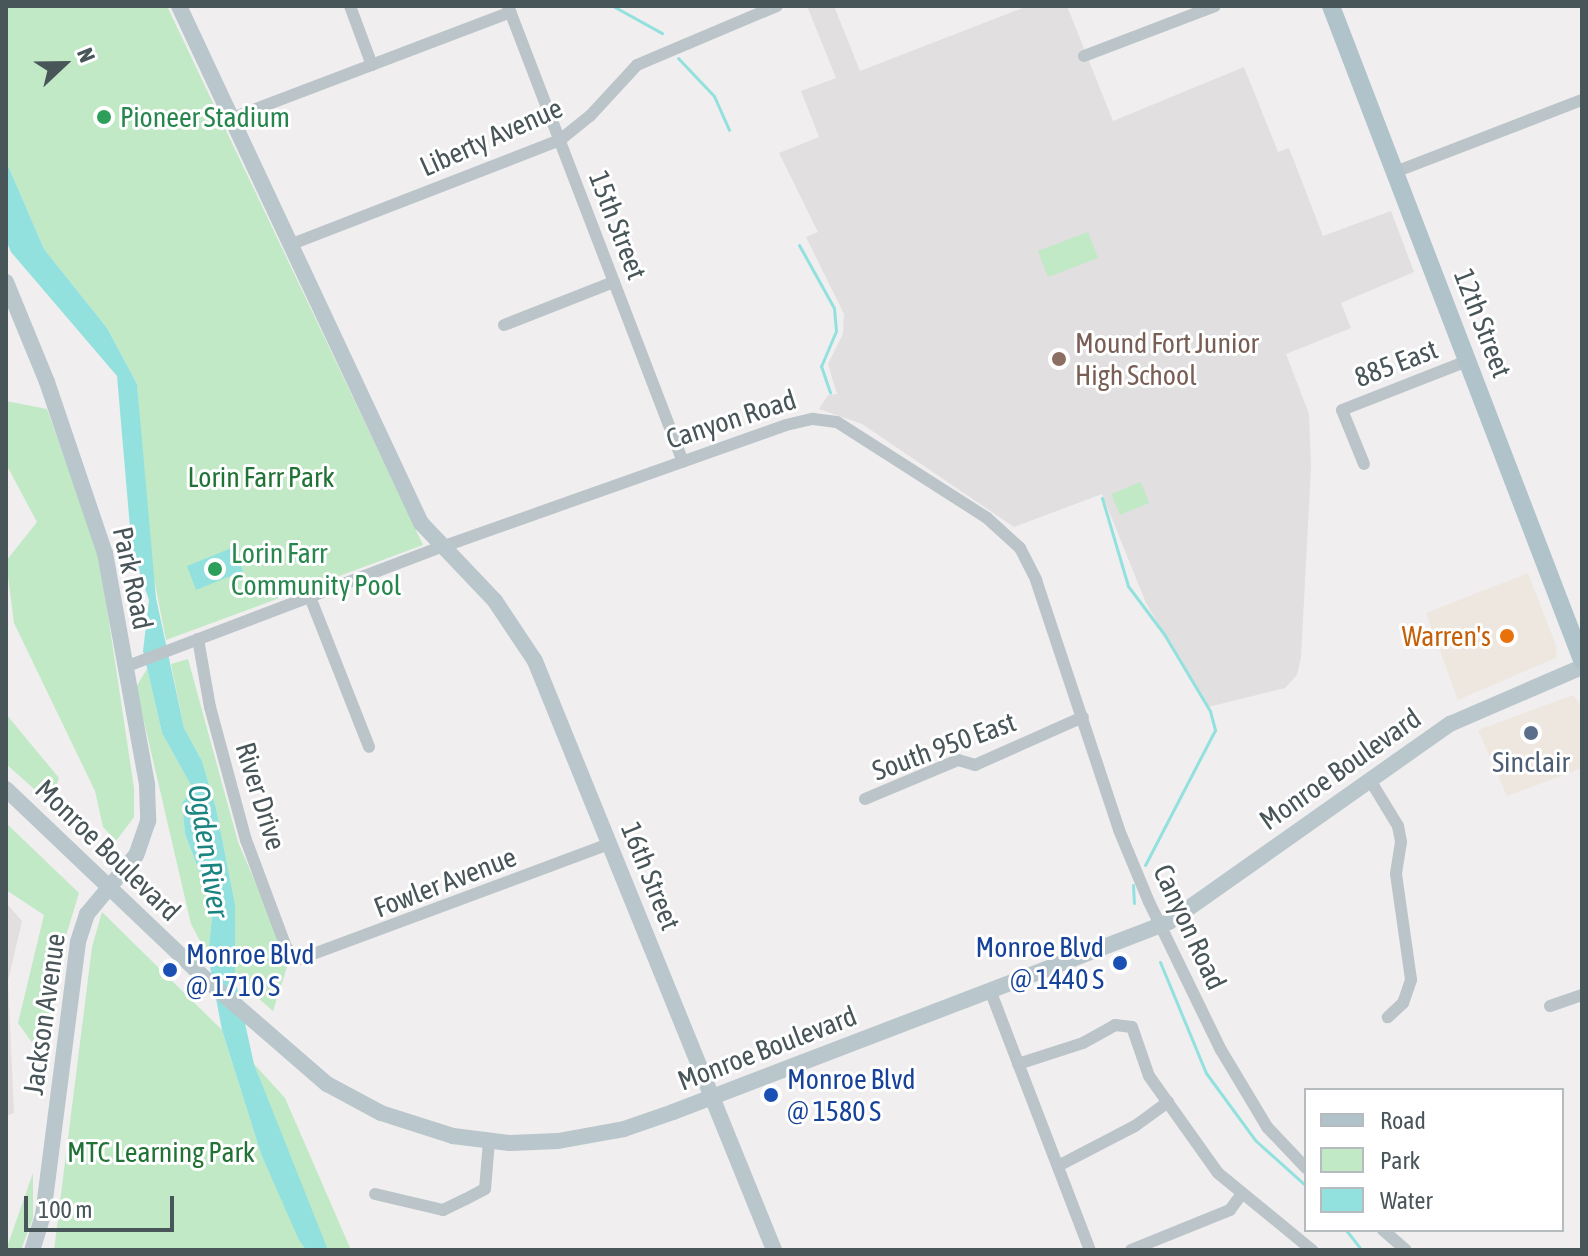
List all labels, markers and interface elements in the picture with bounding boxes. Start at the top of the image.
north arrow [24,24,104,104]
text: N [72,44,101,66]
street label: Liberty Avenue [415,91,567,183]
place label: Pioneer Stadium [120,100,290,134]
marker: Pioneer Stadium [95,108,113,126]
street label: 15th Street [582,166,654,284]
street label: 12th Street [1447,264,1519,382]
place label: Mound Fort Junior High School [1075,326,1259,392]
street label: 885 East [1350,332,1442,394]
marker: Mound Fort Junior High School [1050,350,1068,368]
street label: Canyon Road [662,382,800,456]
park label: Lorin Farr Park [188,460,334,494]
street label: Park Road [106,524,160,632]
place label: Lorin Farr Community Pool [231,536,401,602]
marker: Lorin Farr Community Pool [206,560,224,578]
place label: Warren's [1402,619,1491,653]
marker: Warren's [1498,627,1516,645]
street label: Monroe Boulevard [1253,701,1427,837]
street label: South 950 East [868,705,1020,787]
marker: Sinclair [1522,724,1540,742]
street label: River Drive [229,738,293,854]
place label: Sinclair [1492,745,1570,779]
street label: Monroe Boulevard [28,772,188,928]
water label: Ogden River [181,782,237,920]
street label: 16th Street [614,817,688,935]
street label: Fowler Avenue [369,839,521,925]
street label: Canyon Road [1146,859,1234,995]
place label: Monroe Blvd @ 1440 S [976,930,1104,996]
street label: Jackson Avenue [16,931,72,1097]
place label: Monroe Blvd @ 1710 S [186,937,314,1003]
marker: Monroe Blvd @ 1440 S [1111,954,1129,972]
marker: Monroe Blvd @ 1710 S [161,961,179,979]
street label: Monroe Boulevard [673,998,861,1098]
place label: Monroe Blvd @ 1580 S [787,1062,915,1128]
marker: Monroe Blvd @ 1580 S [762,1086,780,1104]
legend [1304,1088,1564,1232]
text: Road [1380,1107,1426,1134]
park label: MTC Learning Park [67,1135,255,1169]
text: Park [1380,1147,1420,1174]
scale bar [28,1180,178,1230]
text: Water [1380,1187,1433,1214]
text: 100 m [38,1196,92,1223]

